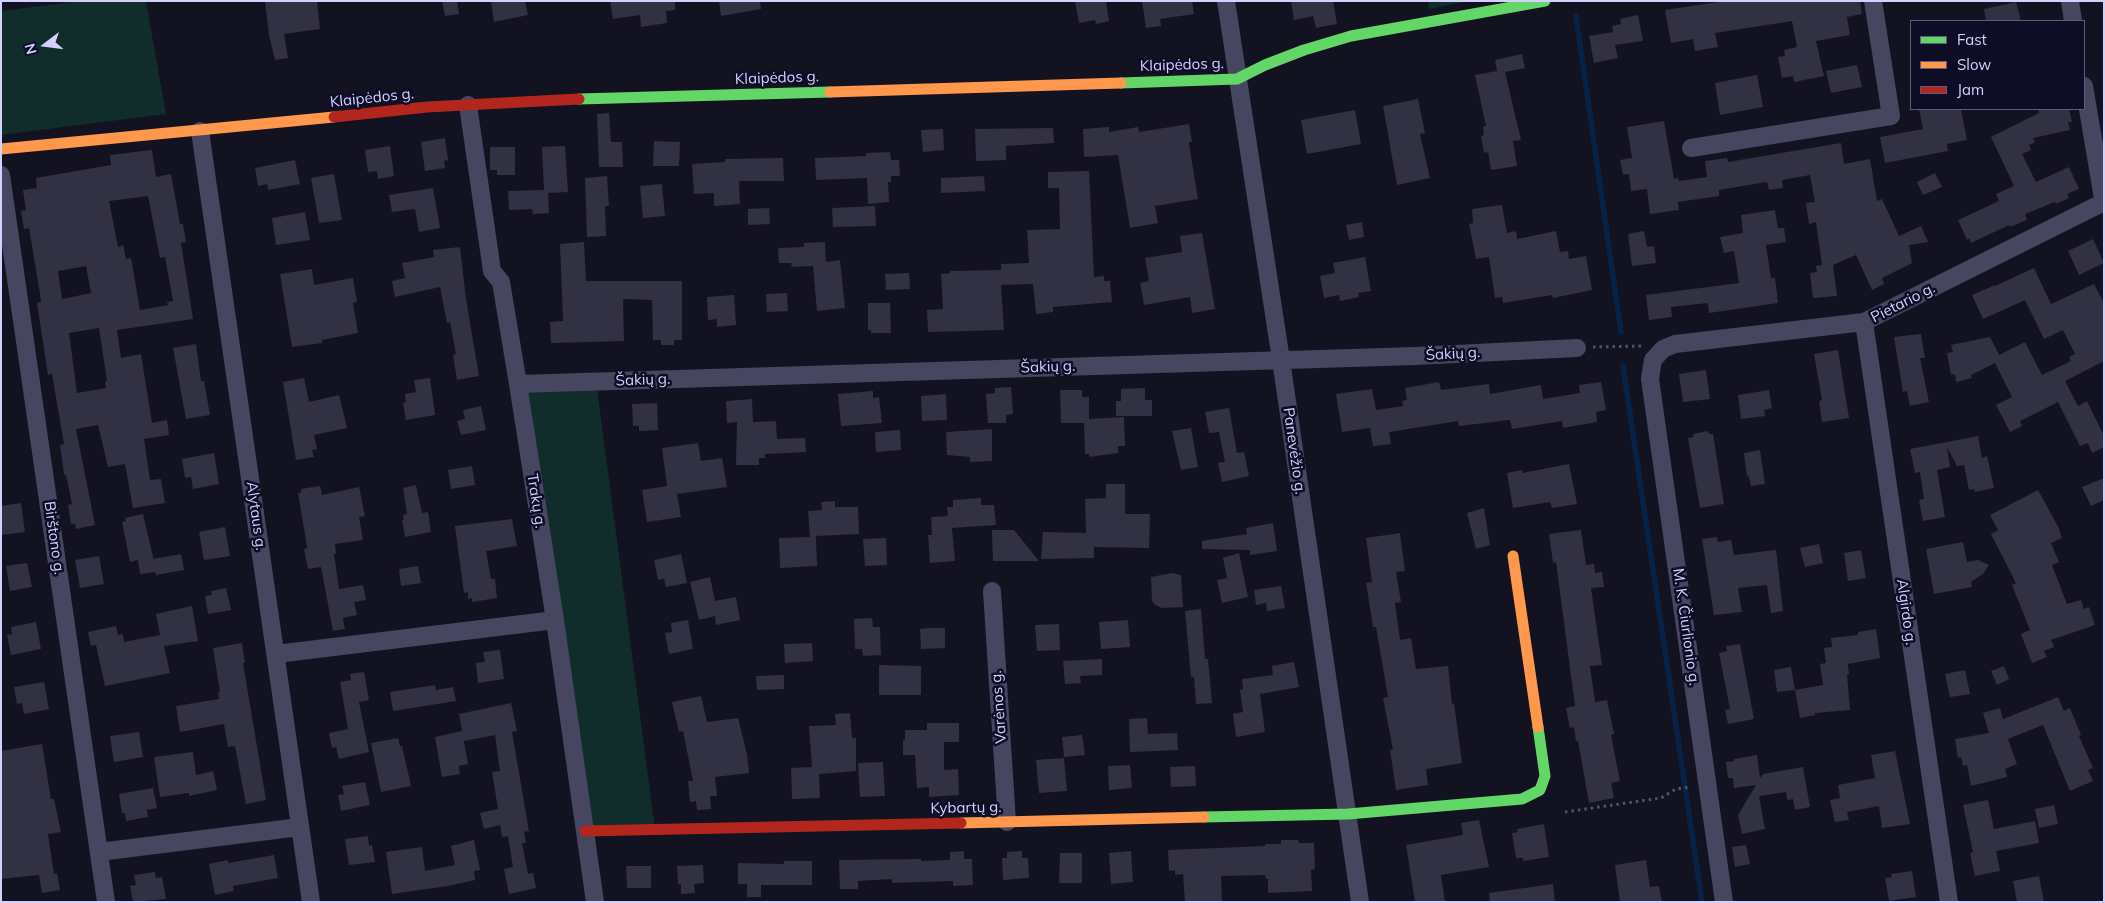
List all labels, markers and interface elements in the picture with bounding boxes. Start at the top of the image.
north arrow [20,20,70,70]
legend [1910,20,2085,110]
text: Fast [1957,30,1987,49]
text: N [20,41,41,56]
street label: Klaipėdos g. [1140,55,1224,75]
text: Slow [1957,55,1991,74]
street label: Klaipėdos g. [735,68,819,88]
text: Jam [1957,80,1984,99]
street label: Klaipėdos g. [329,85,415,111]
street label: Pietario g. [1868,279,1938,327]
street label: Šakių g. [1425,344,1481,364]
street label: Šakių g. [1020,357,1076,377]
street label: Šakių g. [615,370,671,390]
street label: Panevėžio g. [1279,406,1309,496]
street label: Trakų g. [523,472,549,530]
street label: Alytaus g. [242,480,270,552]
street label: Birštono g. [40,500,68,576]
street label: M. K. Čiurlionio g. [1669,567,1703,687]
street label: Algirdo g. [1892,578,1920,646]
street label: Varėnos g. [987,670,1011,744]
street label: Kybartų g. [930,798,1002,818]

